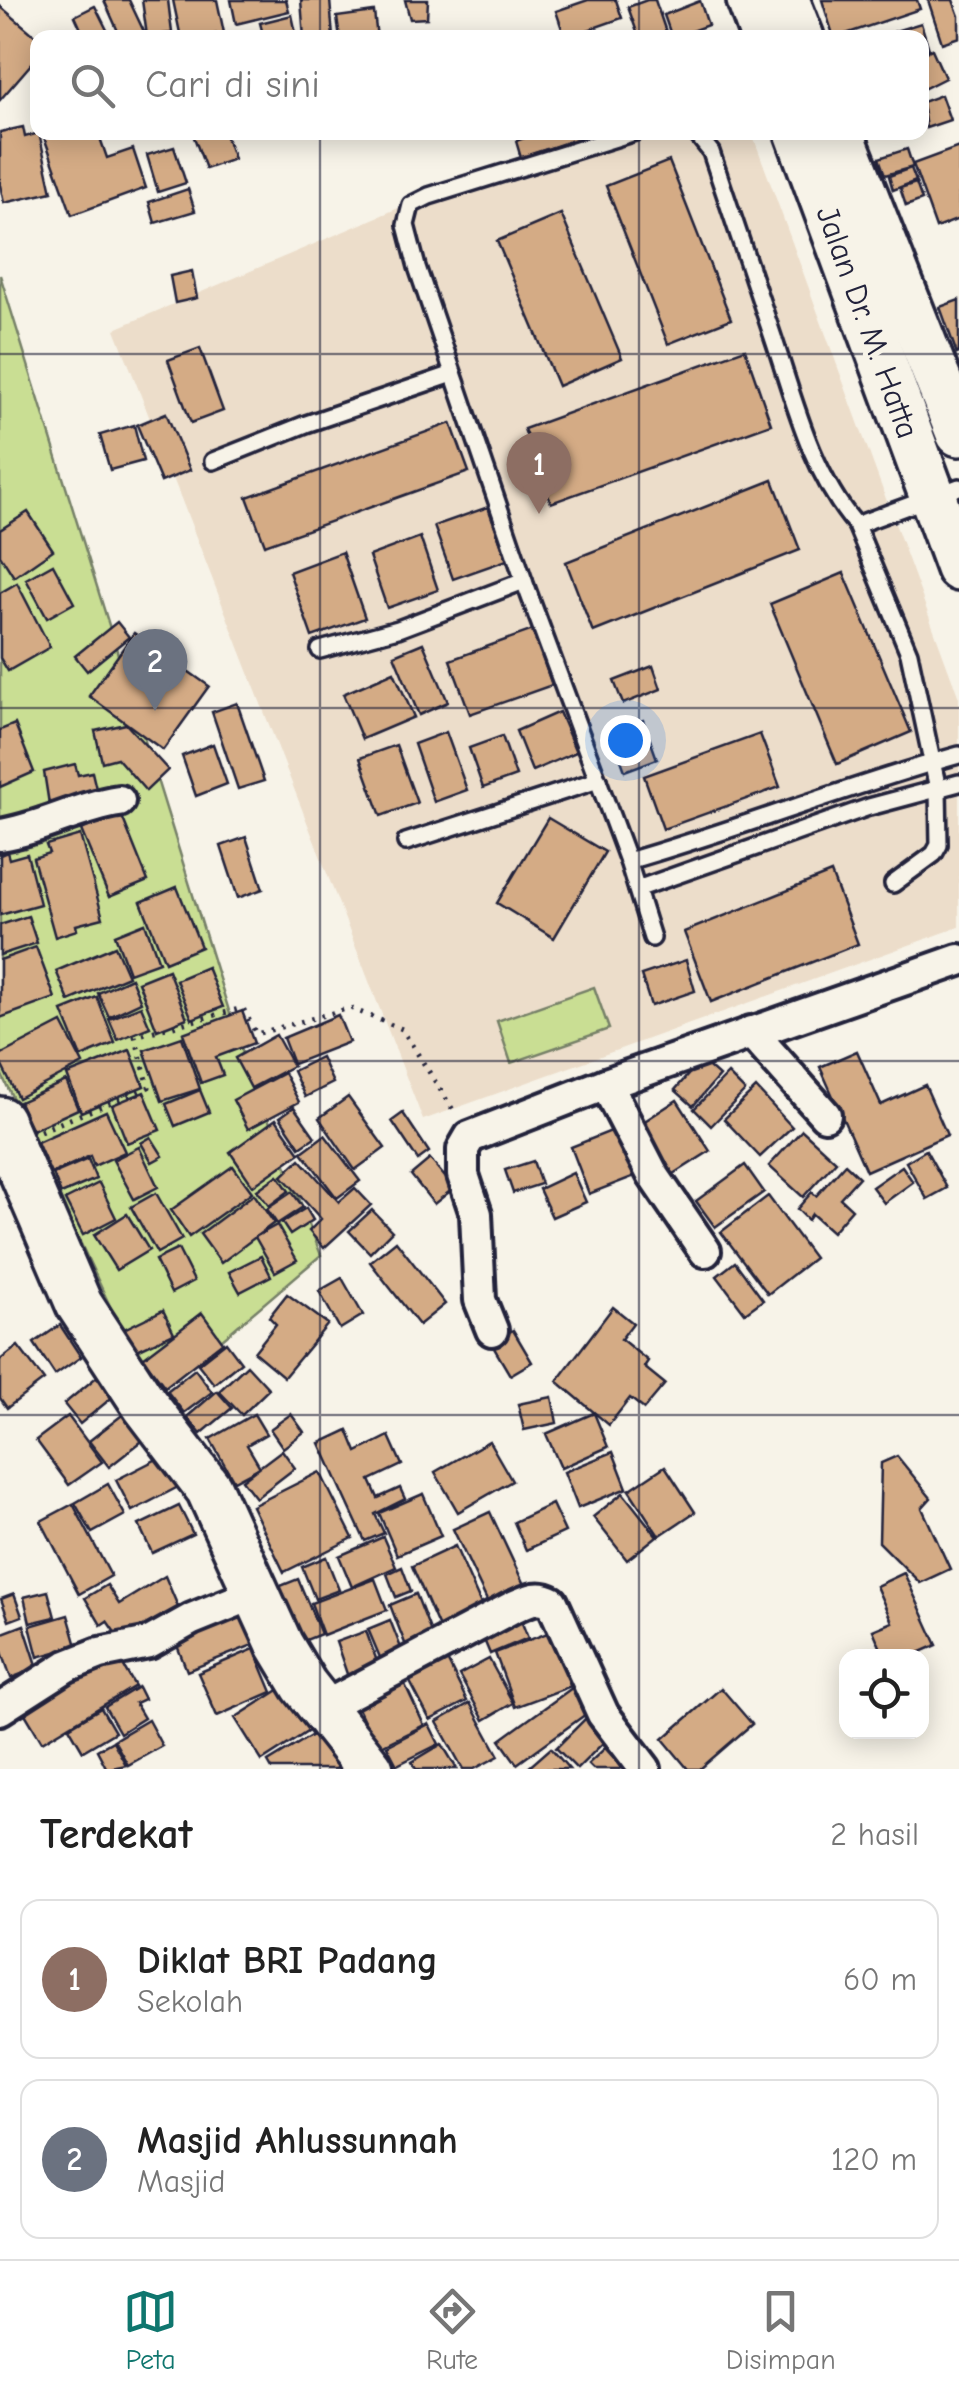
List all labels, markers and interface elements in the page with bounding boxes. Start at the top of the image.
search box [30,30,929,140]
icon: search [65,58,120,113]
text: Cari di sini [145,63,320,107]
street label: Jalan Dr. M. Hatta [808,201,927,443]
pin: 1 [506,432,572,514]
pin: 2 [122,628,188,711]
your location [600,715,651,766]
map controls [839,1649,929,1739]
button: locate [839,1649,929,1739]
text: Terdekat [40,1810,192,1859]
text: 2 hasil [830,1816,919,1853]
text: Diklat BRI Padang [137,1939,438,1983]
text: 1 [68,1961,81,1998]
text: 60 m [843,1961,917,1998]
text: Sekolah [137,1983,243,2020]
text: Masjid Ahlussunnah [137,2119,458,2163]
text: 2 [67,2141,82,2178]
text: 120 m [831,2141,917,2178]
text: Masjid [137,2163,225,2200]
tab: Peta [123,2284,178,2376]
tab: Rute [425,2284,480,2376]
tab: Disimpan [726,2284,836,2376]

